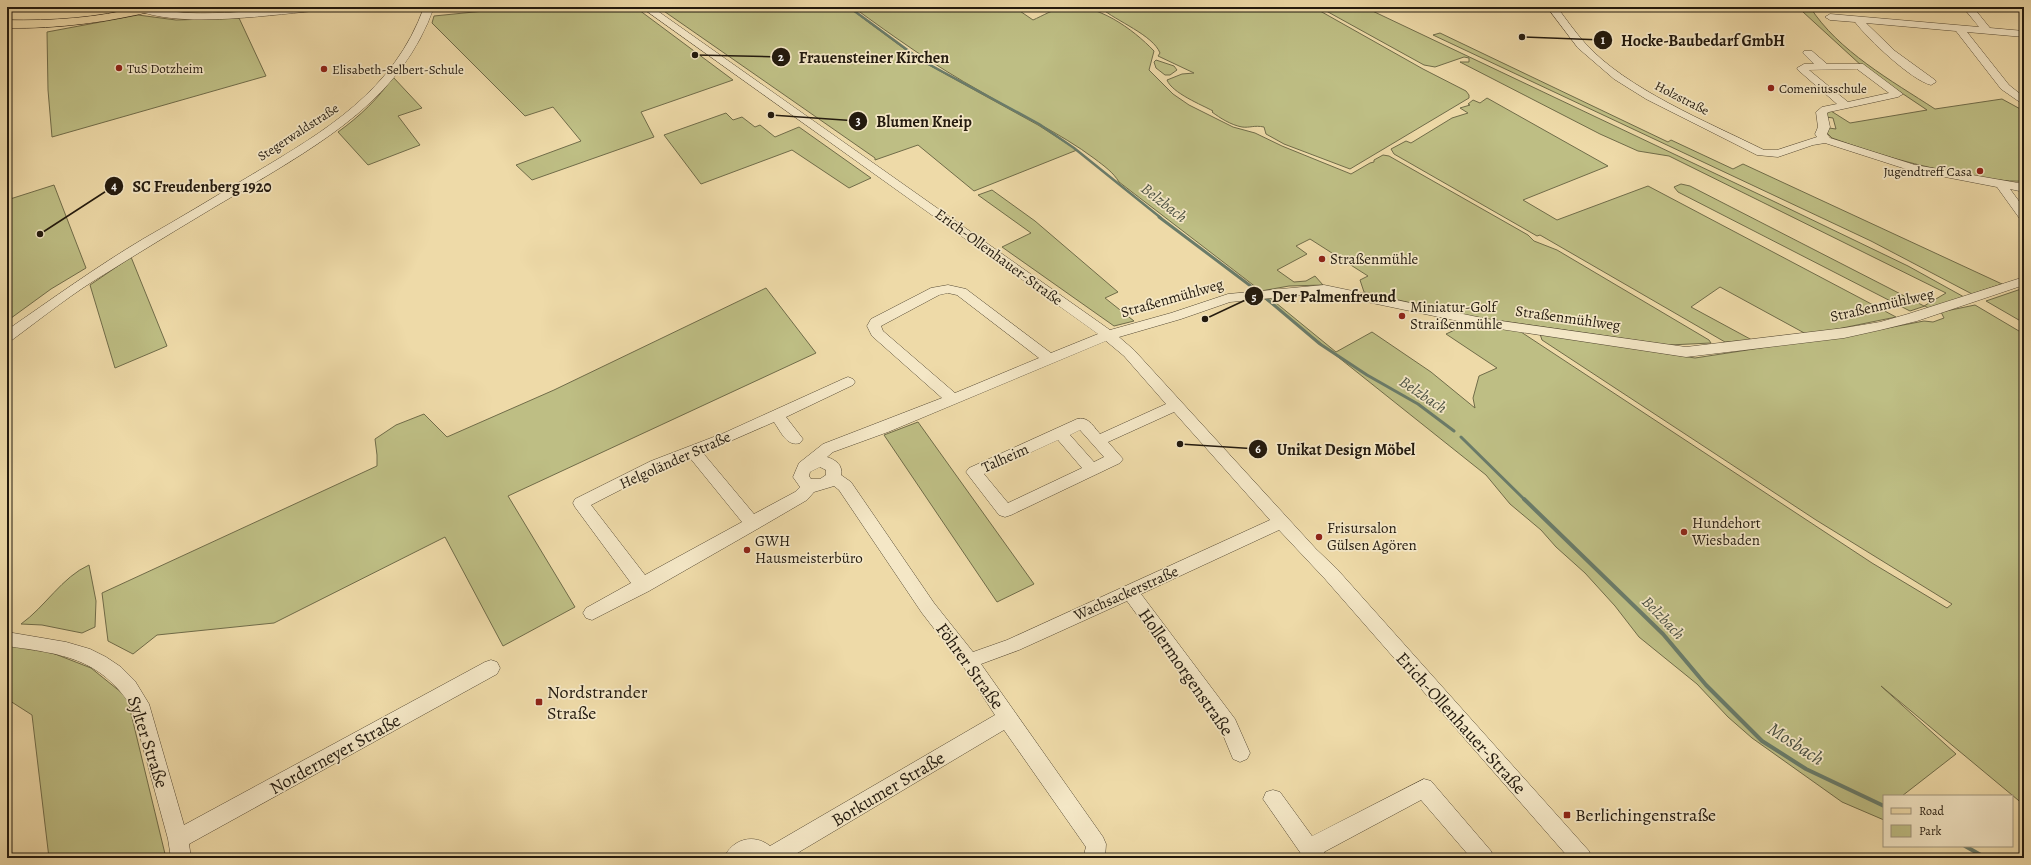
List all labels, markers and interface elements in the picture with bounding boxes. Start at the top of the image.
callout: Hocke-Baubedarf GmbH [1593,26,1793,54]
text: Hocke-Baubedarf GmbH [1621,30,1785,52]
text: 1 [1601,32,1606,48]
callout: Frauensteiner Kirchen [771,43,957,71]
text: Frauensteiner Kirchen [799,47,949,69]
text: 2 [778,49,784,65]
place label: TuS Dotzheim [127,60,204,77]
place label: Elisabeth-Selbert-Schule [332,61,464,78]
marker: TuS Dotzheim [114,63,124,73]
marker: Elisabeth-Selbert-Schule [319,64,329,74]
street label: Holzstraße [1652,77,1712,119]
place label: Comeniusschule [1779,80,1867,97]
marker: Comeniusschule [1766,83,1776,93]
street label: Stegerwaldstraße [254,99,342,165]
callout: Blumen Kneip [848,107,980,135]
text: Blumen Kneip [876,111,972,133]
text: 3 [855,113,861,129]
place label: Jugendtreff Casa [1883,163,1972,180]
marker: Jugendtreff Casa [1975,166,1985,176]
callout: SC Freudenberg 1920 [104,172,279,200]
text: SC Freudenberg 1920 [133,176,272,198]
text: 4 [111,178,117,194]
water label: Belzbach [1136,178,1192,228]
street label: Erich-Ollenhauer-Straße [931,204,1067,310]
place label: Straßenmühle [1330,249,1419,269]
marker: Straßenmühle [1317,254,1327,264]
street label: Straßenmühlweg [1118,274,1226,322]
callout: Der Palmenfreund [1244,282,1404,310]
street label: Straßenmühlweg [1828,283,1936,327]
text: Der Palmenfreund [1272,286,1396,308]
text: 5 [1251,289,1257,305]
place label: Miniatur-Golf Straißenmühle [1410,297,1503,334]
street label: Straßenmühlweg [1514,301,1622,335]
marker: Miniatur-Golf Straißenmühle [1397,311,1407,321]
water label: Belzbach [1395,371,1451,419]
street label: Helgoländer Straße [616,426,734,494]
callout: Unikat Design Möbel [1248,435,1423,463]
street label: Talheim [978,439,1032,477]
text: Unikat Design Möbel [1277,439,1416,461]
text: 6 [1255,441,1261,457]
place label: Hundehort Wiesbaden [1691,513,1761,550]
place label: Frisursalon Gülsen Agören [1327,518,1417,555]
marker: Hundehort Wiesbaden [1679,527,1689,537]
place label: GWH Hausmeisterbüro [755,531,863,568]
marker: Frisursalon Gülsen Agören [1314,532,1324,542]
marker: GWH Hausmeisterbüro [742,545,752,555]
street label: Wachsackerstraße [1070,561,1182,625]
water label: Belzbach [1637,591,1689,645]
street label: Hollermorgenstraße [1133,603,1239,741]
street label: Föhrer Straße [930,618,1010,714]
street label: Erich-Ollenhauer-Straße [1391,647,1531,799]
place label: Nordstrander Straße [547,680,648,725]
street label: Sylter Straße [122,693,174,791]
marker: Nordstrander Straße [534,697,544,707]
street label: Norderneyer Straße [265,708,405,800]
water label: Mosbach [1763,716,1829,772]
street label: Borkumer Straße [827,746,949,832]
legend [1883,795,2013,847]
place label: Berlichingenstraße [1575,803,1716,827]
text: Road [1919,803,1945,819]
marker: Berlichingenstraße [1562,810,1572,820]
text: Park [1919,823,1942,839]

